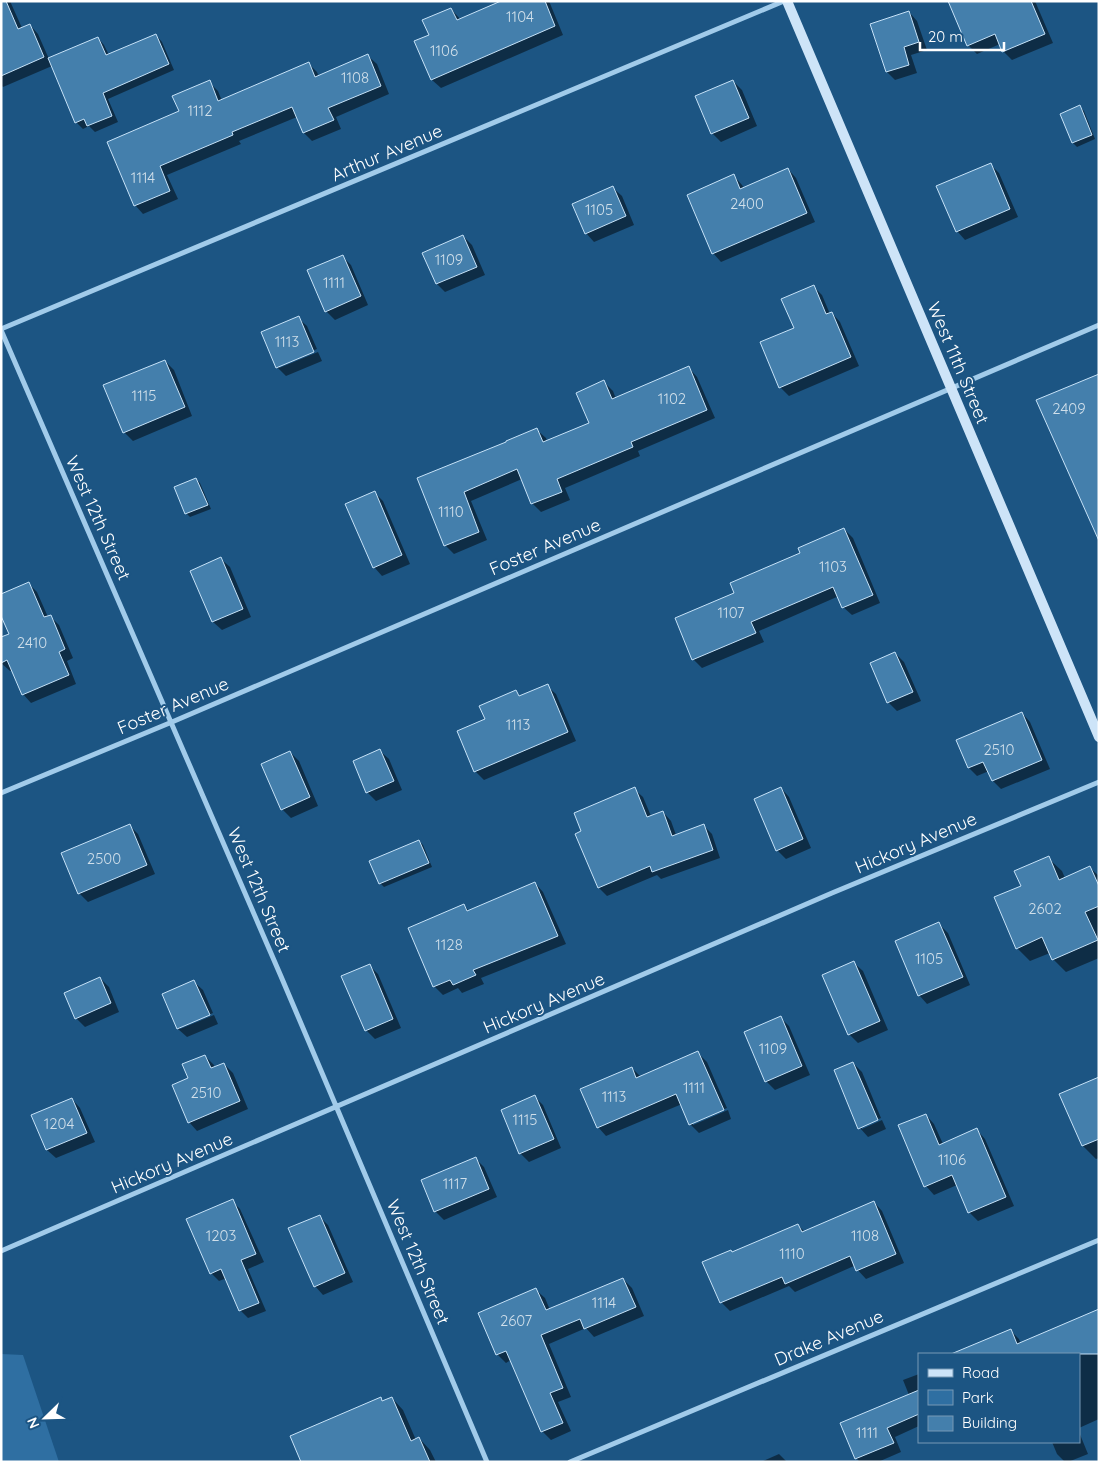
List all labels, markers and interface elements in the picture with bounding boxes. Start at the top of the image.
house number: 1104 [506,7,534,26]
scale bar [920,20,1004,52]
text: 20 m [928,27,963,46]
house number: 1106 [430,41,458,60]
house number: 1108 [341,68,369,87]
house number: 1112 [188,101,212,120]
street label: Arthur Avenue [328,119,446,186]
house number: 1114 [131,168,155,187]
house number: 2400 [730,194,764,213]
house number: 1105 [585,200,613,219]
house number: 1109 [435,250,463,269]
house number: 1111 [323,273,345,292]
street label: West 11th Street [922,298,995,427]
house number: 1113 [275,332,299,351]
house number: 1115 [132,386,156,405]
house number: 1102 [658,389,686,408]
house number: 2409 [1052,399,1086,418]
street label: West 12th Street [61,452,136,584]
house number: 1110 [438,502,464,521]
street label: Foster Avenue [486,513,604,580]
house number: 1103 [819,557,847,576]
house number: 1107 [718,603,745,622]
house number: 2410 [17,633,47,652]
street label: Foster Avenue [114,672,232,739]
house number: 1113 [506,715,530,734]
house number: 2510 [984,740,1015,759]
street label: Hickory Avenue [852,807,980,878]
street label: West 12th Street [223,824,296,956]
house number: 2500 [87,849,121,868]
house number: 2602 [1028,899,1062,918]
house number: 1128 [435,935,463,954]
house number: 1105 [915,949,943,968]
street label: Hickory Avenue [480,967,608,1038]
house number: 1109 [759,1039,787,1058]
house number: 1111 [683,1078,705,1097]
house number: 2510 [191,1083,222,1102]
house number: 1113 [602,1087,626,1106]
house number: 1115 [513,1110,537,1129]
house number: 1204 [44,1114,74,1133]
street label: Hickory Avenue [108,1127,236,1198]
house number: 1106 [938,1150,966,1169]
house number: 1117 [443,1174,467,1193]
street label: West 12th Street [382,1196,455,1328]
house number: 1203 [206,1226,236,1245]
house number: 1108 [851,1226,879,1245]
house number: 1110 [779,1244,805,1263]
house number: 1114 [592,1293,616,1312]
street label: Drake Avenue [771,1304,887,1371]
house number: 2607 [500,1311,532,1330]
legend [918,1353,1080,1443]
text: Road [962,1363,999,1382]
text: Park [962,1388,994,1407]
north arrow [20,1393,70,1443]
text: Building [962,1413,1017,1432]
text: N [23,1415,43,1431]
house number: 1111 [856,1423,878,1442]

